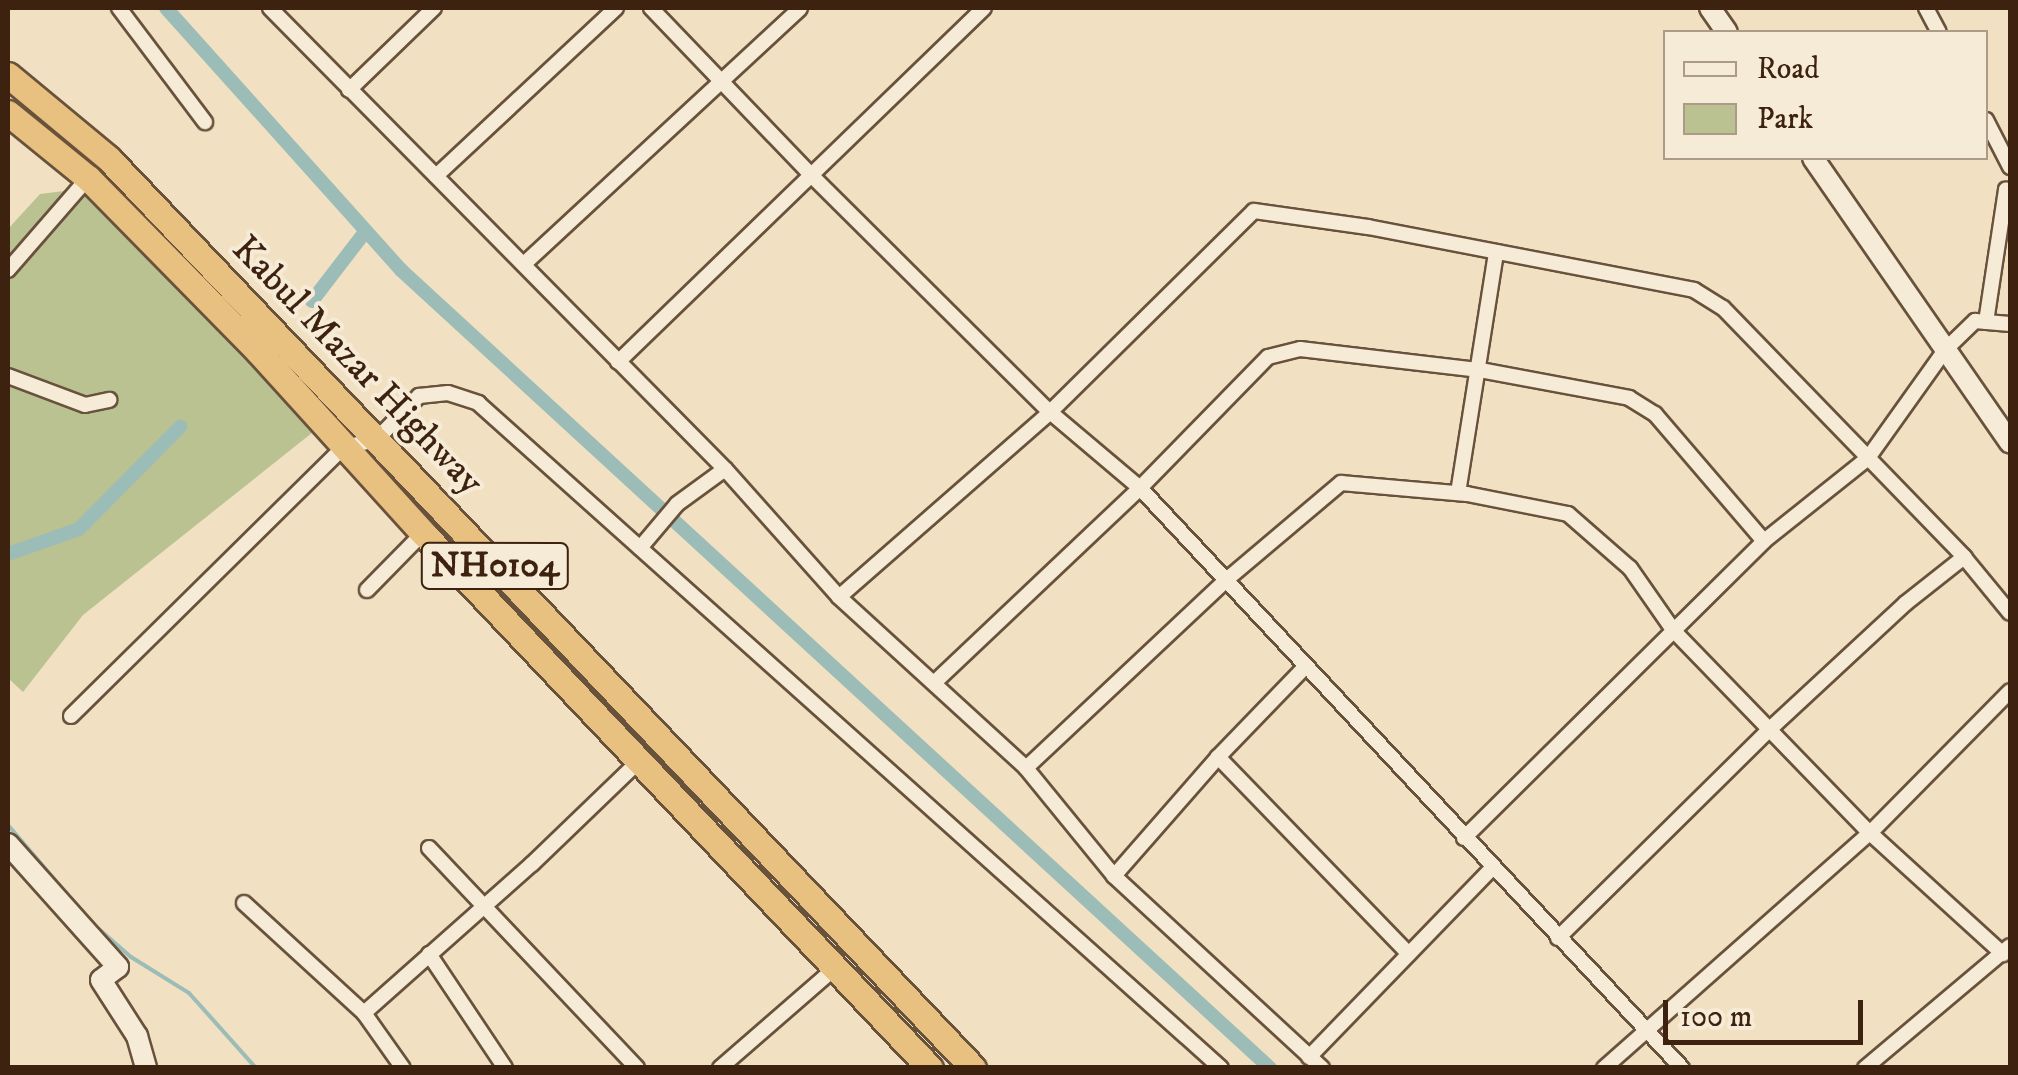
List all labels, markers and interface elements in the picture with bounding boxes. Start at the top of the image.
legend [1663,30,1988,160]
text: Road [1757,51,1819,88]
text: Park [1757,101,1813,138]
street label: Kabul Mazar Highway [222,227,492,505]
road number: NH0104 [420,536,570,596]
scale bar [1668,980,1868,1042]
text: 100 m [1680,999,1752,1036]

